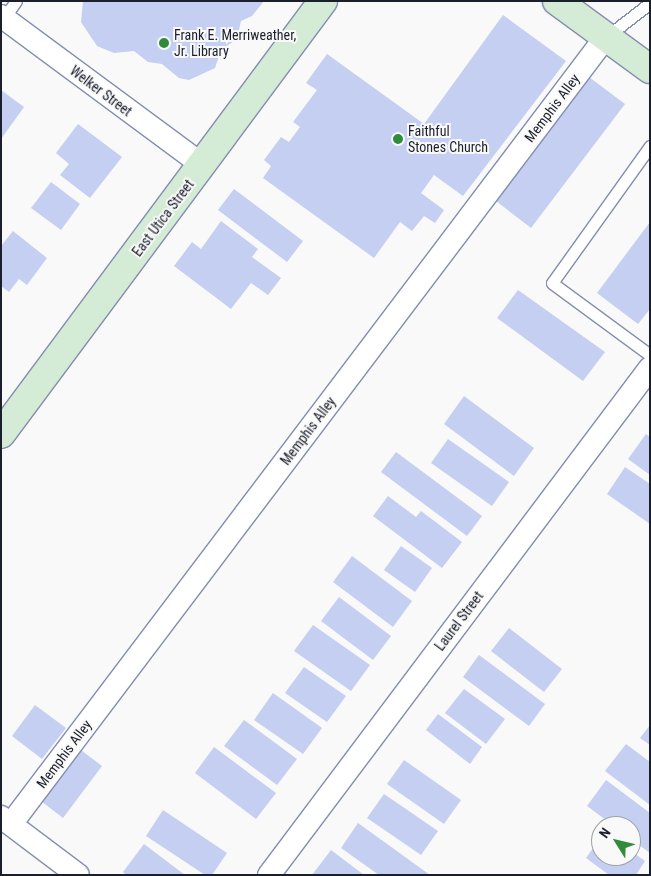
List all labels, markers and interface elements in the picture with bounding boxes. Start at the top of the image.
place label: Frank E. Merriweather, Jr. Library [174,27,296,59]
marker: Frank E. Merriweather, Jr. Library [158,37,170,49]
street label: Welker Street [67,62,135,120]
street label: Memphis Alley [521,71,583,145]
place label: Faithful Stones Church [408,123,488,156]
marker: Faithful Stones Church [392,133,404,145]
street label: East Utica Street [129,176,197,260]
street label: Memphis Alley [277,394,339,468]
street label: Laurel Street [431,588,487,654]
street label: Memphis Alley [33,717,95,791]
north arrow [591,816,641,866]
text: N [596,825,614,841]

